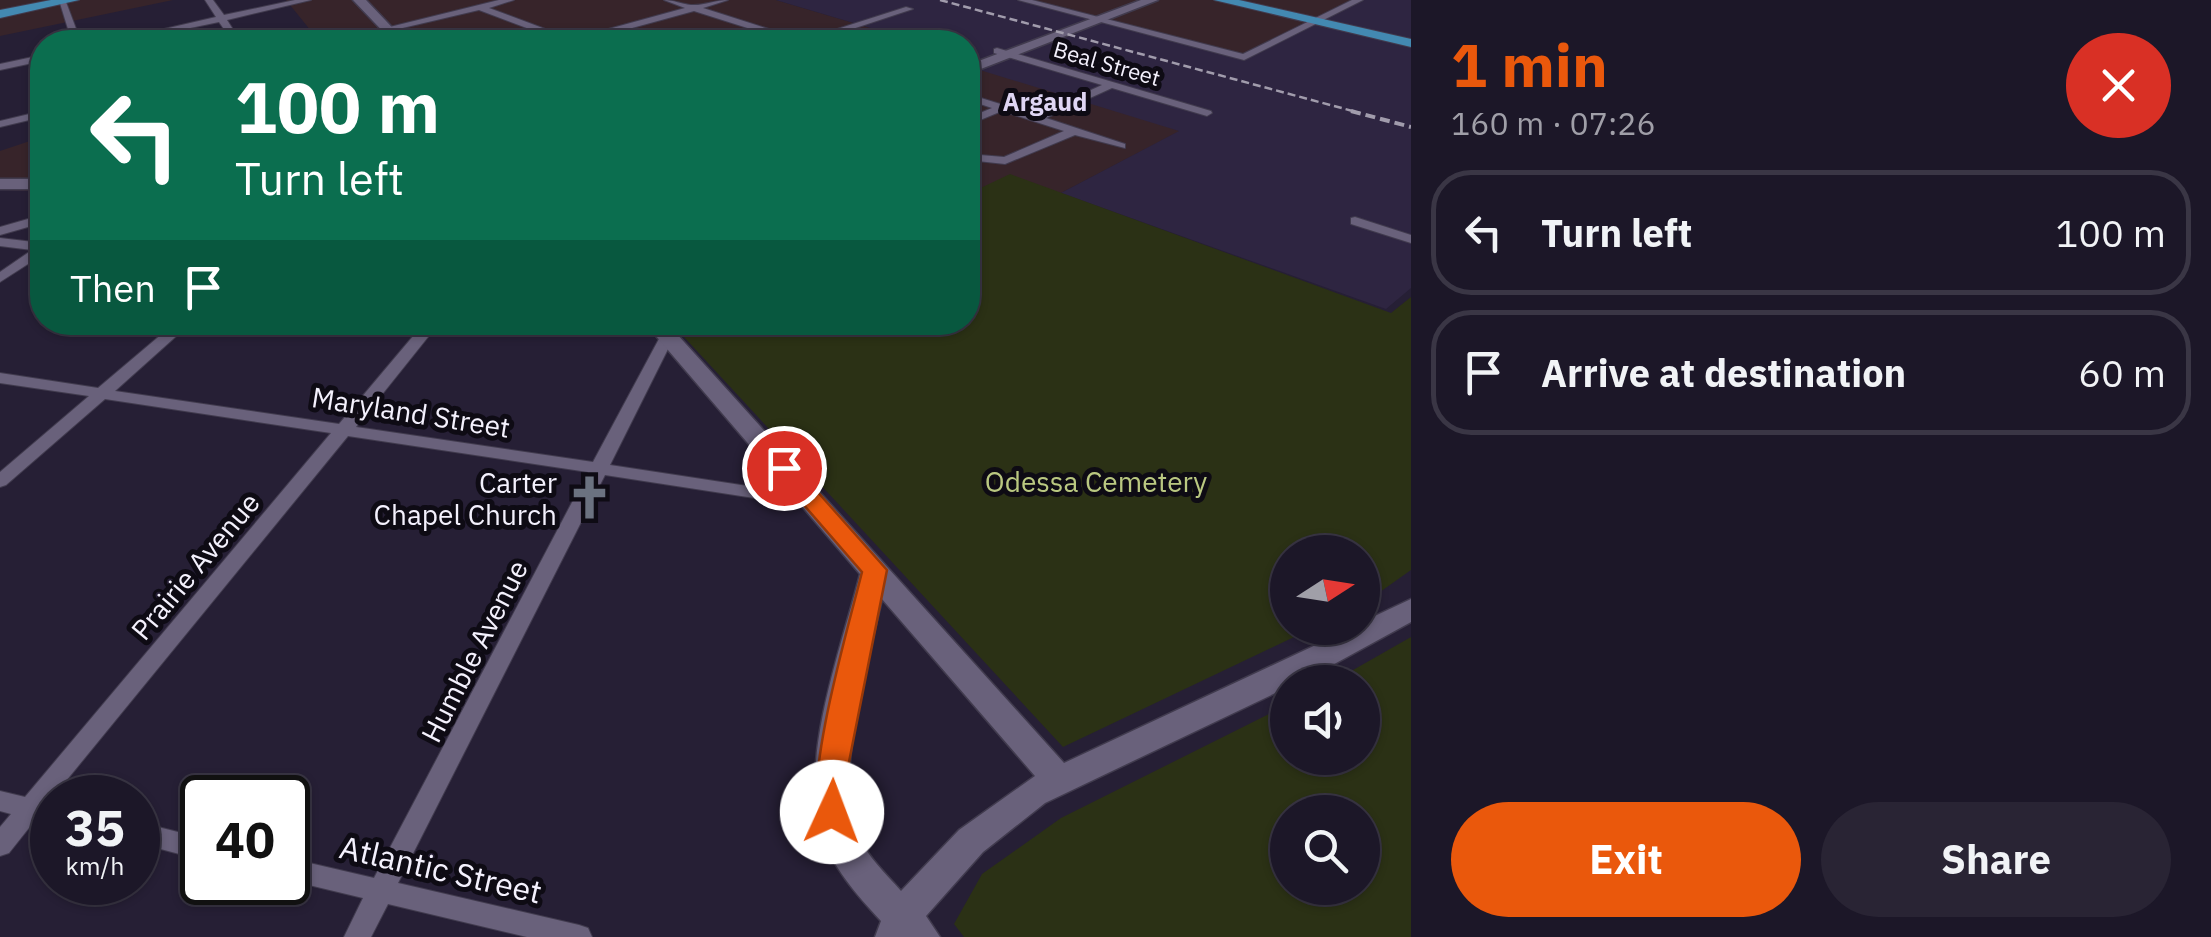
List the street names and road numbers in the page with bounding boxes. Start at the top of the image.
street label: Beal Street [1050,34,1164,92]
street label: Maryland Street [309,378,513,446]
street label: Prairie Avenue [122,485,268,647]
street label: Humble Avenue [412,554,536,748]
street label: Atlantic Street [336,825,546,913]

